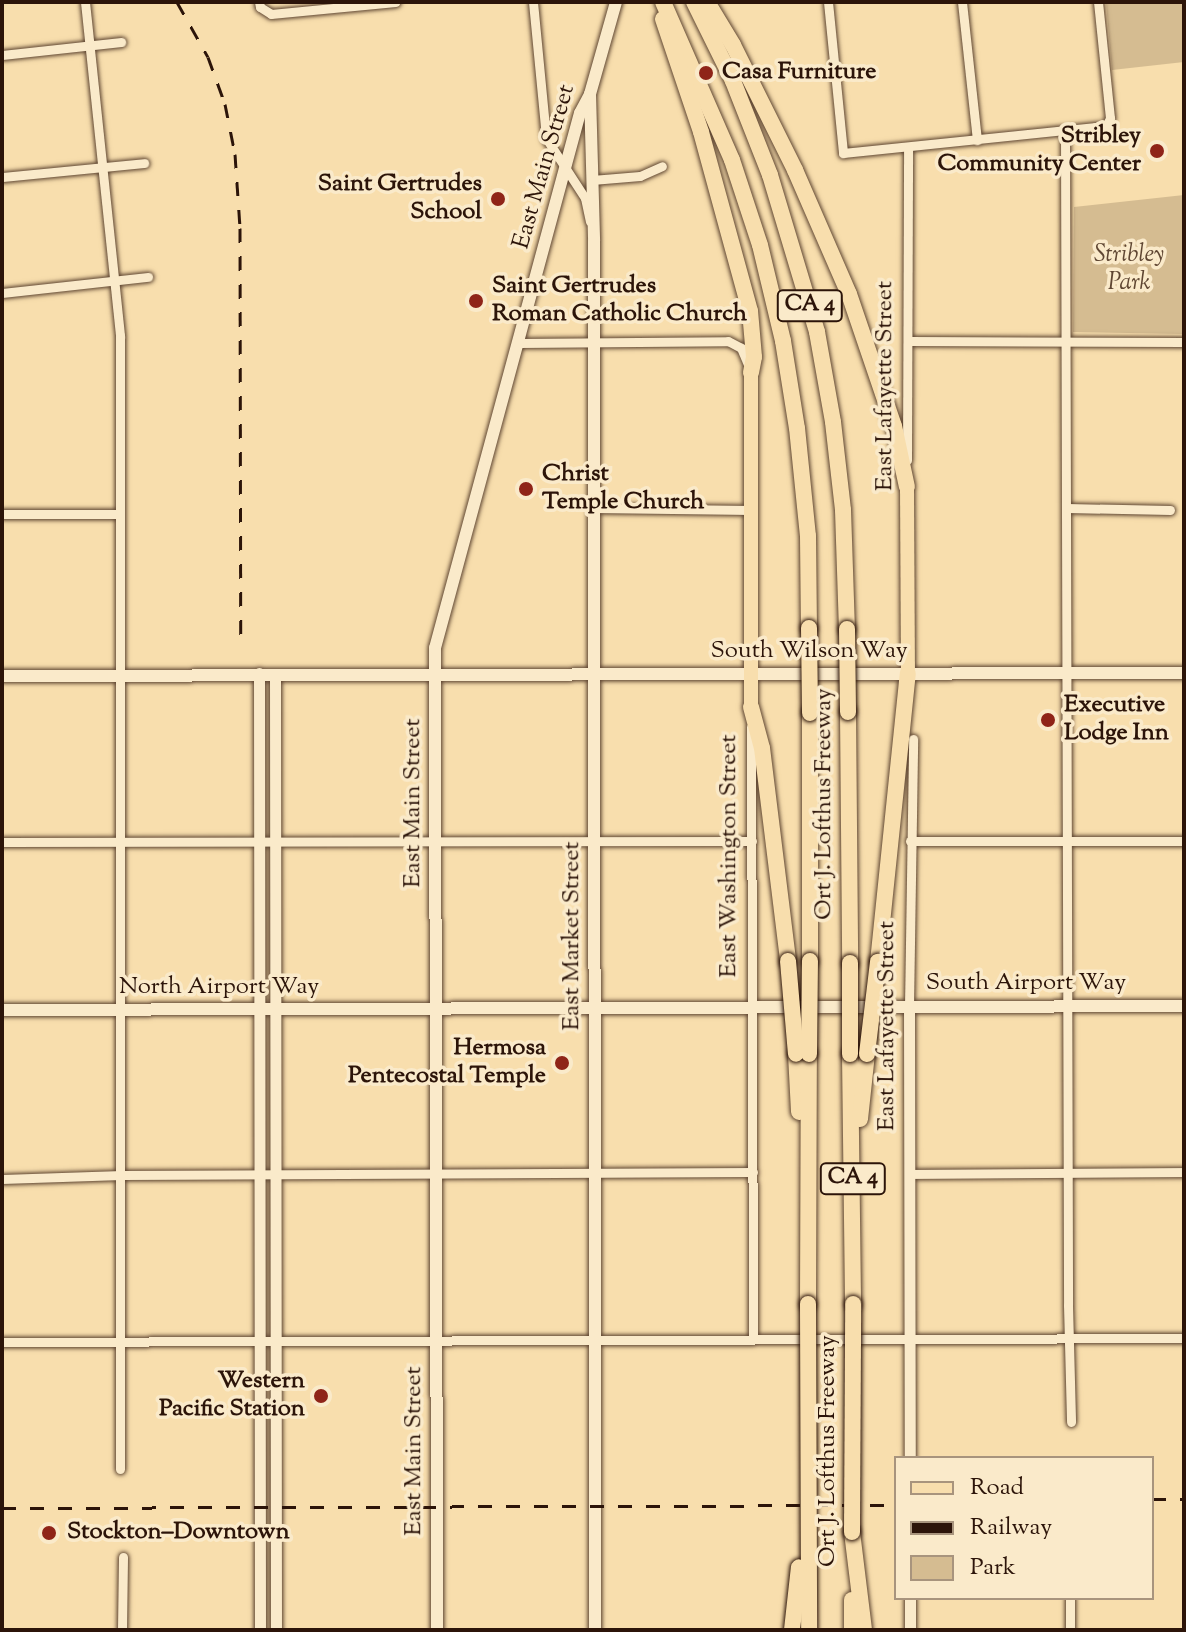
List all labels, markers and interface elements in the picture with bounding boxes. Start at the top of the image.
place label: Casa Furniture [722,59,877,87]
marker: Casa Furniture [697,64,715,82]
street label: East Main Street [508,82,582,252]
place label: Stribley Community Center [938,123,1141,179]
marker: Stribley Community Center [1148,142,1166,160]
place label: Saint Gertrudes School [318,171,482,227]
marker: Saint Gertrudes School [489,190,507,208]
park label: Stribley Park [1094,242,1164,298]
place label: Saint Gertrudes Roman Catholic Church [492,273,747,329]
street label: East Lafayette Street [872,281,900,491]
road number: CA 4 [776,288,844,324]
marker: Saint Gertrudes Roman Catholic Church [467,292,485,310]
place label: Christ Temple Church [542,461,704,517]
marker: Christ Temple Church [517,480,535,498]
street label: South Wilson Way [710,638,908,666]
street label: Ort J. Lofthus Freeway [811,688,839,920]
place label: Executive Lodge Inn [1064,692,1169,748]
marker: Executive Lodge Inn [1039,711,1057,729]
street label: East Main Street [400,718,428,888]
street label: East Washington Street [716,734,744,978]
street label: East Market Street [559,842,587,1030]
street label: East Lafayette Street [874,921,902,1131]
street label: South Airport Way [926,970,1126,998]
street label: North Airport Way [119,974,319,1002]
place label: Hermosa Pentecostal Temple [348,1035,546,1091]
marker: Hermosa Pentecostal Temple [553,1054,571,1072]
road number: CA 4 [819,1161,887,1197]
street label: Ort J. Lofthus Freeway [815,1335,843,1567]
street label: East Main Street [401,1366,429,1536]
place label: Western Pacific Station [159,1368,305,1424]
marker: Western Pacific Station [312,1387,330,1405]
legend [894,1456,1154,1600]
text: Road [970,1471,1024,1505]
text: Railway [970,1511,1052,1545]
place label: Stockton–Downtown [67,1519,290,1547]
marker: Stockton–Downtown [38,1522,60,1544]
text: Park [970,1551,1016,1585]

